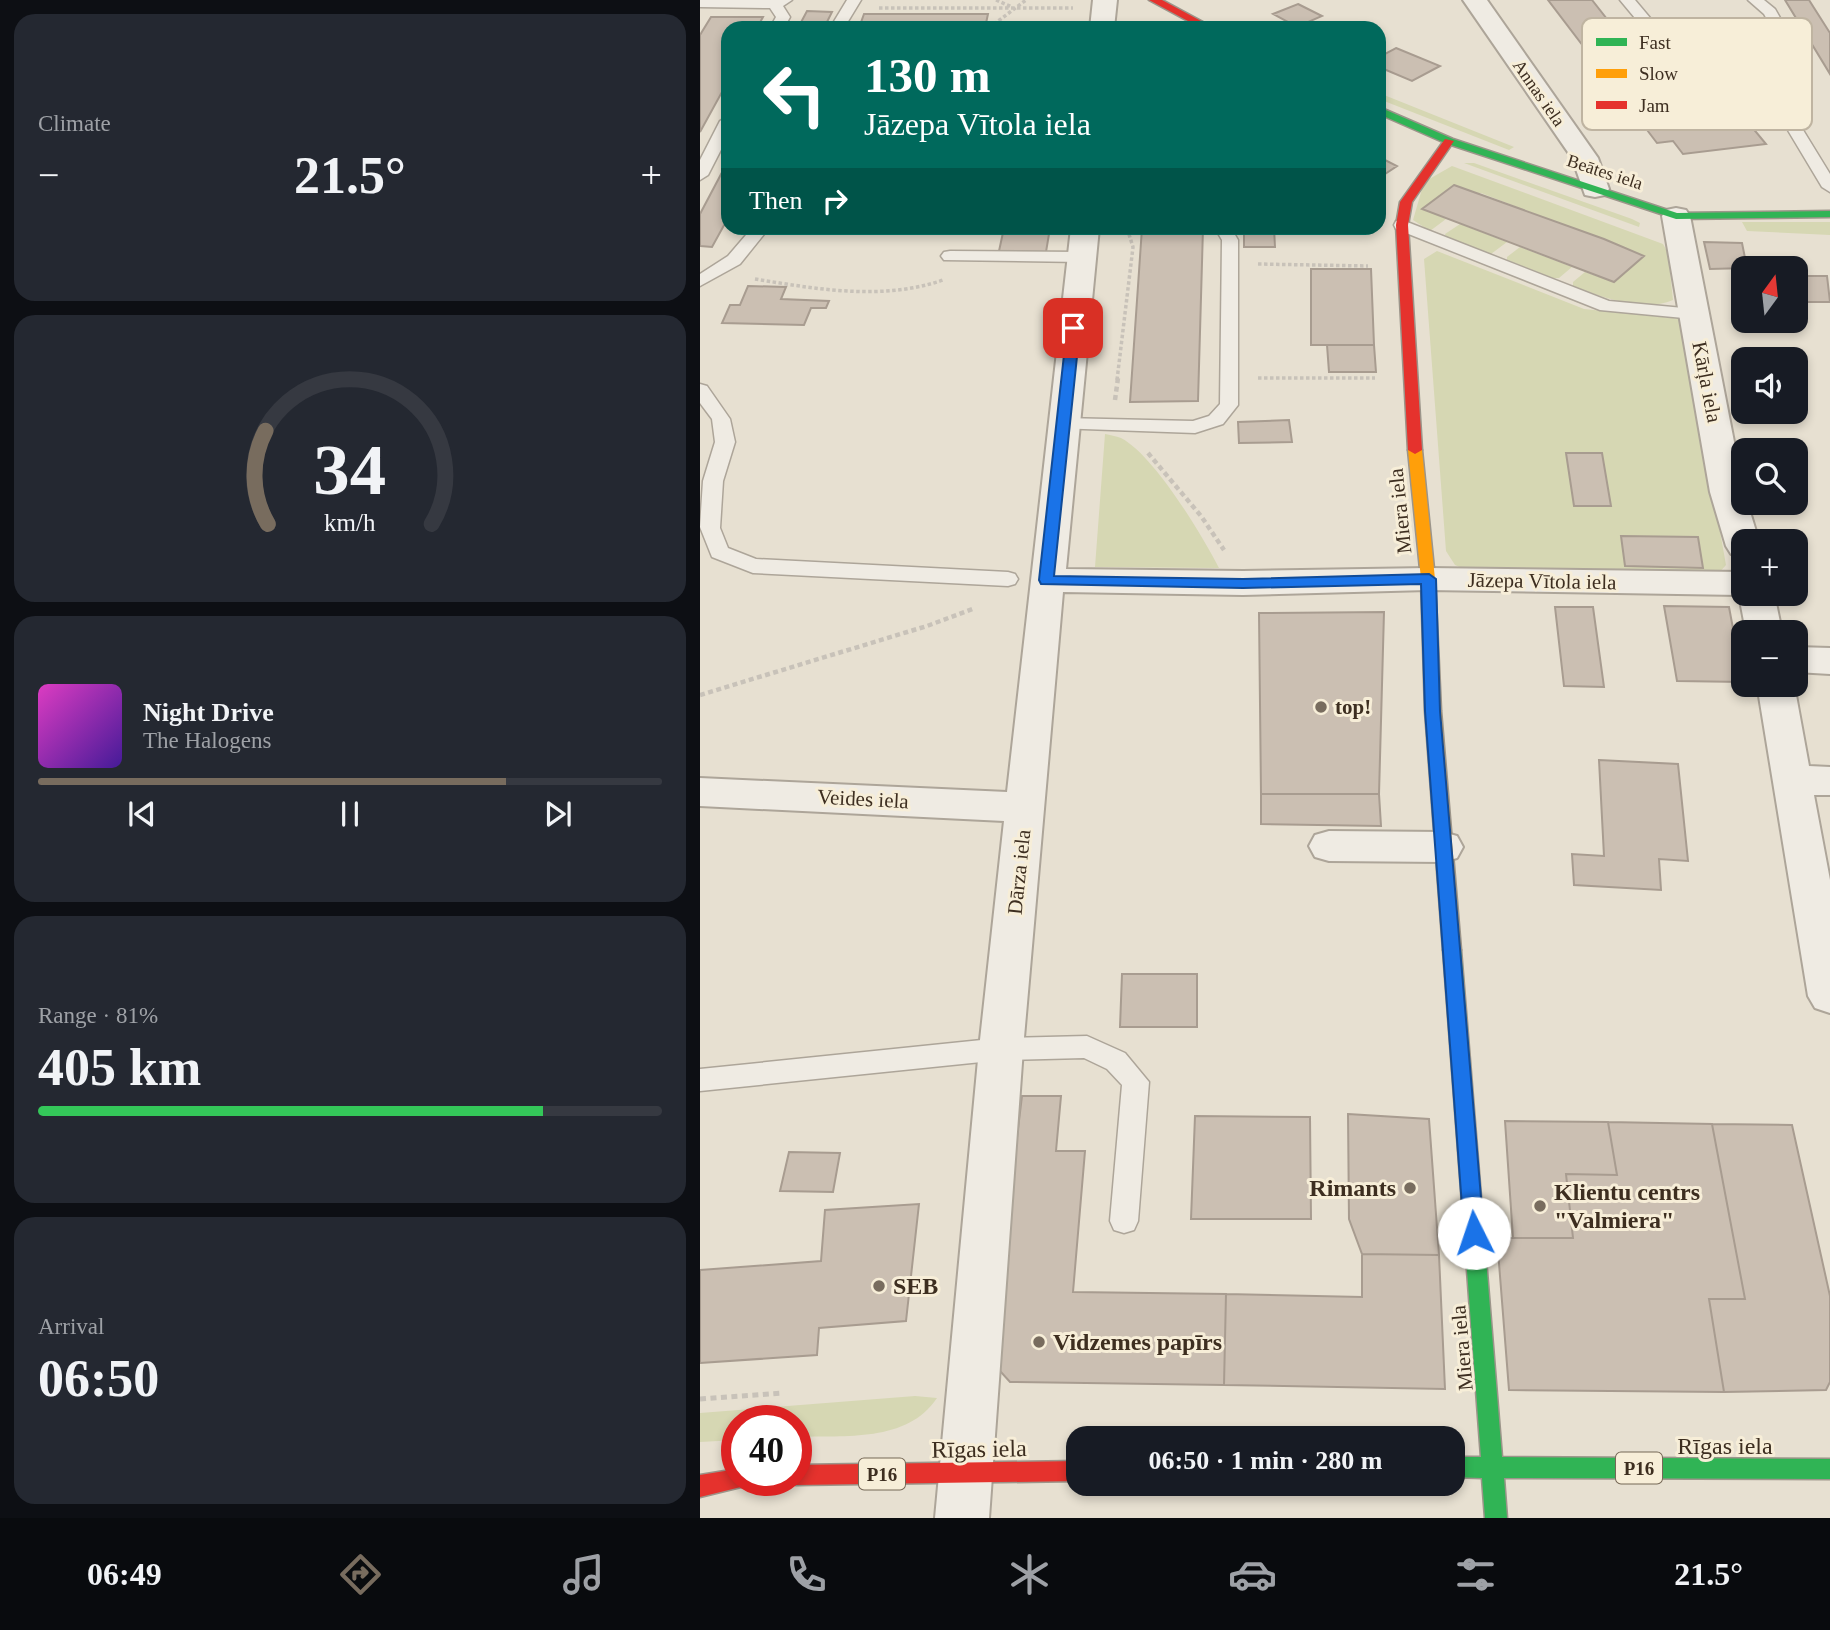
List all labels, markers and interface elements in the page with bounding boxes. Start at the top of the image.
legend [1582,18,1812,130]
text: Fast [1639,32,1671,53]
text: 130 m [864,48,991,103]
icon: left [749,49,840,140]
street label: Annas iela [1509,56,1569,130]
text: Slow [1639,63,1678,84]
text: Jam [1639,95,1670,116]
text: Jāzepa Vītola iela [864,106,1091,142]
text: Climate [38,111,111,136]
text: 21.5° [294,147,406,204]
street label: Beātes iela [1565,150,1645,194]
text: − [38,154,59,196]
text: + [641,154,662,196]
icon: right [816,182,854,220]
text: Then [749,186,802,215]
north arrow [1731,256,1808,332]
map controls [1731,256,1808,697]
pin [1043,298,1103,358]
icon: arrive [1054,309,1092,347]
street label: Kārļa iela [1687,339,1727,425]
button: sound [1731,347,1808,424]
text: 34 [314,430,386,511]
button: search [1731,438,1808,515]
street label: Miera iela [1384,466,1416,555]
text: km/h [324,509,376,536]
button: + [1731,529,1808,606]
street label: Jāzepa Vītola iela [1467,568,1617,594]
button: − [1731,620,1808,697]
place label: top! [1335,695,1371,719]
text: Night Drive [143,698,274,727]
marker: top! [1313,699,1329,715]
text: The Halogens [143,728,271,753]
street label: Veides iela [817,785,910,813]
icon: previous [123,795,161,833]
icon: pause [331,795,369,833]
icon: next [539,795,577,833]
street label: Dārza iela [1003,827,1035,916]
text: Range · 81% [38,1003,158,1028]
text: 405 km [38,1039,201,1096]
place label: Rimants [1309,1175,1396,1201]
place label: Klientu centrs "Valmiera" [1554,1179,1700,1233]
marker: Rimants [1402,1180,1418,1196]
position arrow [1437,1196,1511,1270]
marker: Klientu centrs "Valmiera" [1532,1198,1548,1214]
place label: SEB [893,1273,938,1299]
marker: SEB [871,1278,887,1294]
street label: Miera iela [1446,1304,1478,1392]
text: Arrival [38,1314,104,1339]
place label: Vidzemes papīrs [1053,1329,1222,1355]
marker: Vidzemes papīrs [1031,1334,1047,1350]
text: 06:50 [38,1350,159,1407]
speed limit sign: 40 [721,1405,812,1496]
street label: Rīgas iela [1677,1433,1773,1459]
street label: Rīgas iela [931,1435,1027,1463]
text: 06:50 · 1 min · 280 m [1149,1446,1383,1475]
road number: P16 [1616,1452,1662,1484]
road number: P16 [859,1458,905,1490]
icon: directions [336,1550,385,1599]
icon: music [559,1550,608,1599]
icon: phone [782,1550,831,1599]
icon: climate [1005,1550,1054,1599]
icon: car [1228,1550,1277,1599]
icon: filters [1451,1550,1500,1599]
text: 06:49 [87,1556,162,1592]
text: 21.5° [1674,1556,1743,1592]

